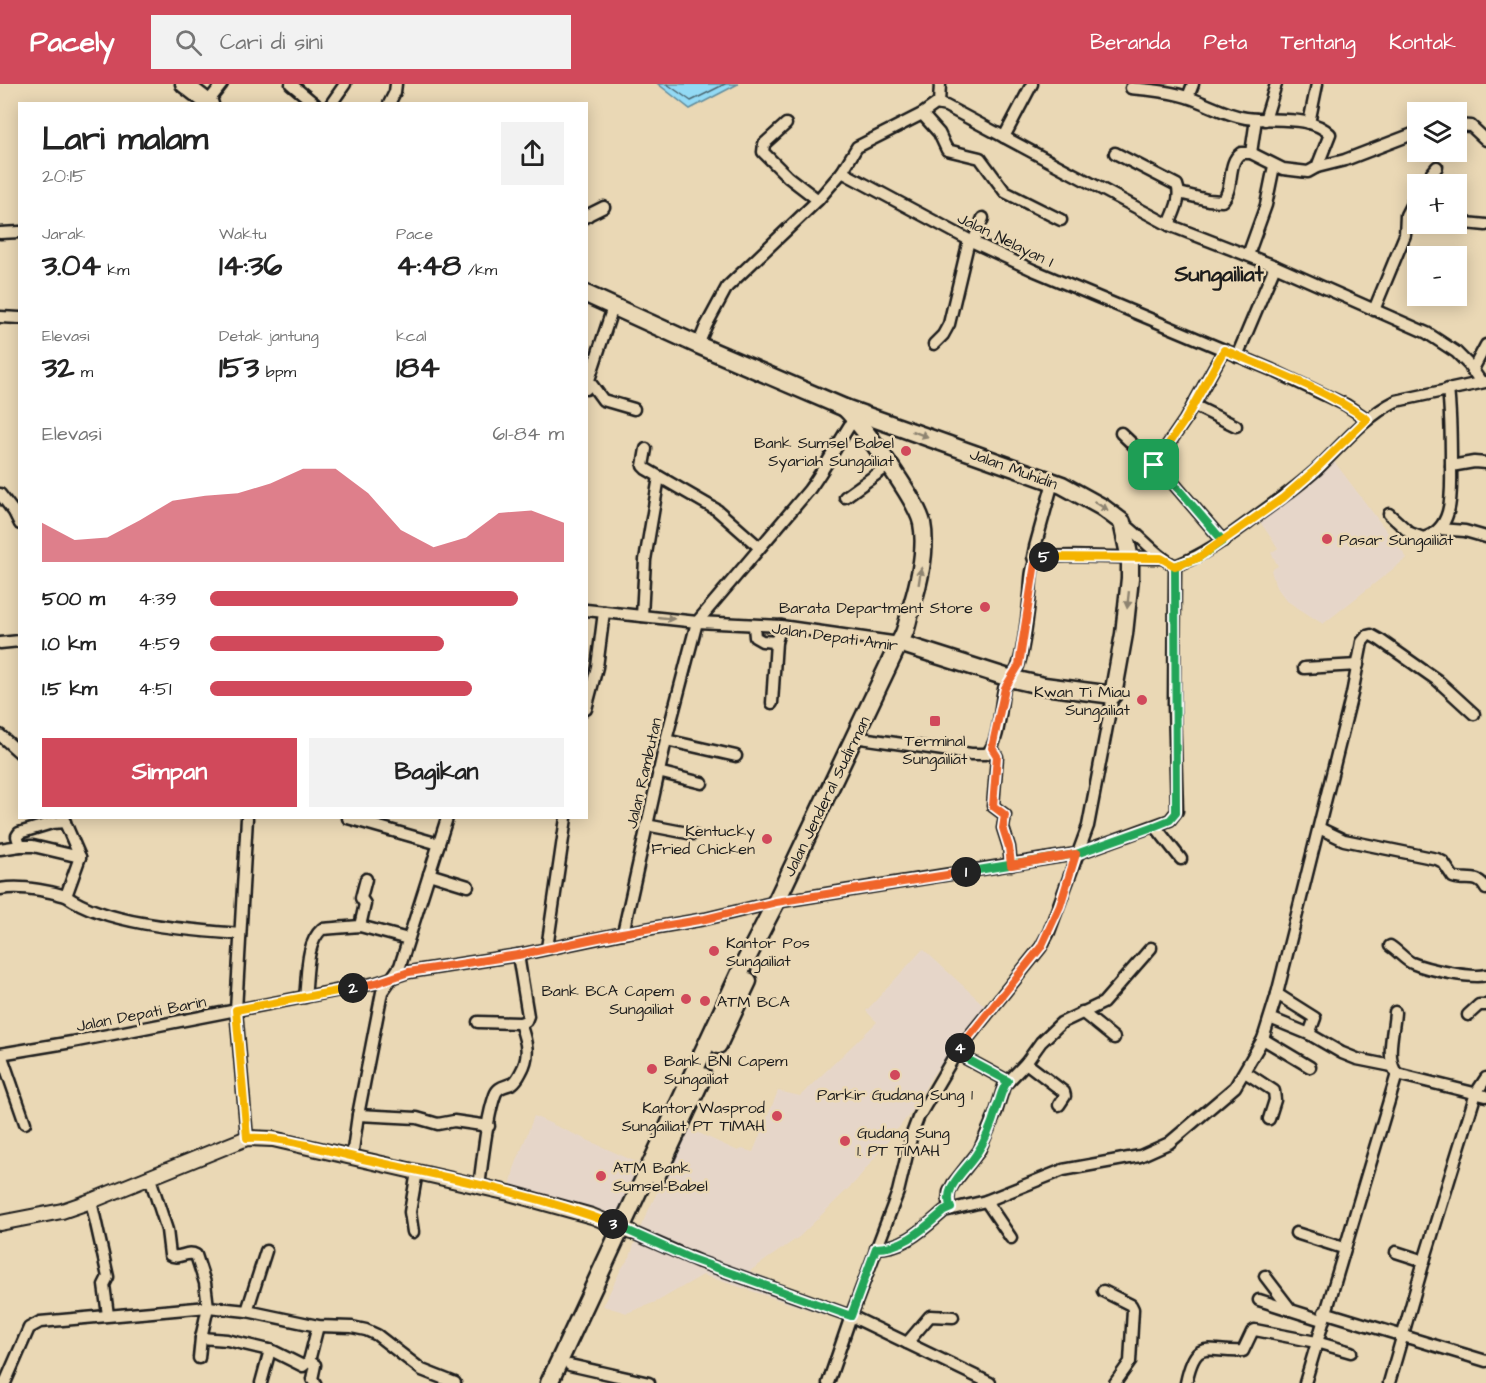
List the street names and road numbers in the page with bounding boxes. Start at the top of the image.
street label: Jalan Nelayan I [953,207,1057,274]
street label: Jalan Muhidin [967,443,1061,495]
street label: Jalan Depati Amir [770,617,899,657]
street label: Jalan Jenderal Sudirman [778,713,875,880]
street label: Jalan Rambutan [621,716,667,831]
street label: Jalan Depati Barin [74,991,208,1037]

